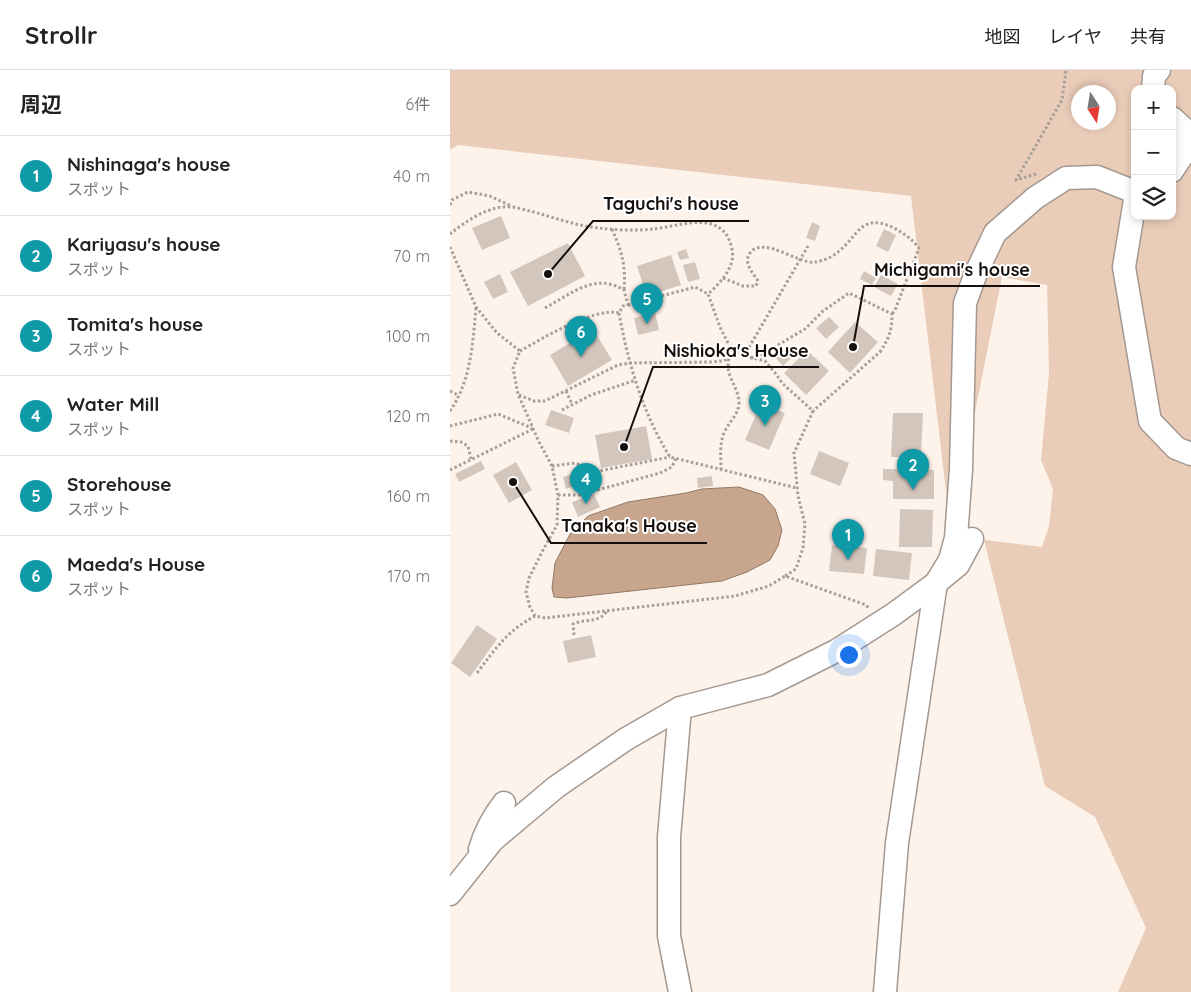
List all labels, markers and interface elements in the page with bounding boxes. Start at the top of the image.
text: Strollr [25,20,97,50]
text: 地図 [985,25,1021,48]
text: レイヤ [1049,25,1102,48]
text: 共有 [1130,25,1166,48]
north arrow [1071,85,1116,130]
map controls [1131,85,1176,220]
button: + [1131,85,1176,130]
text: 周辺 [20,91,62,117]
text: 6件 [405,94,430,114]
button: − [1131,130,1176,175]
text: Nishinaga's house [67,152,230,176]
text: 1 [33,166,39,186]
text: 40 m [393,166,430,186]
button: layers [1131,175,1176,220]
text: スポット [67,179,131,199]
callout: Taguchi's house [593,188,749,221]
text: Taguchi's house [603,192,739,215]
text: Kariyasu's house [67,232,221,256]
text: 2 [31,246,41,266]
text: 70 m [393,246,430,266]
callout: Michigami's house [864,253,1040,286]
text: Michigami's house [874,258,1030,281]
text: スポット [67,259,131,279]
pin: 5 [631,283,663,324]
text: Tomita's house [67,312,203,336]
pin: 6 [565,316,597,357]
text: 3 [32,326,40,346]
text: 100 m [386,326,430,346]
callout: Nishioka's House [653,334,819,367]
text: スポット [67,339,131,359]
text: Nishioka's House [663,339,809,362]
pin: 3 [749,385,781,426]
text: Water Mill [67,392,159,416]
text: 4 [31,406,41,426]
text: 120 m [387,406,430,426]
text: スポット [67,419,131,439]
pin: 2 [897,449,929,490]
pin: 4 [570,463,602,504]
text: Storehouse [67,472,171,496]
text: 5 [31,486,41,506]
text: 160 m [387,486,430,506]
text: スポット [67,499,131,519]
callout: Tanaka's House [551,510,707,543]
text: Tanaka's House [561,514,697,537]
pin: 1 [832,519,864,560]
text: Maeda's House [67,552,205,576]
text: 6 [32,566,40,586]
text: 170 m [387,566,430,586]
text: スポット [67,579,131,599]
your location [836,642,862,668]

